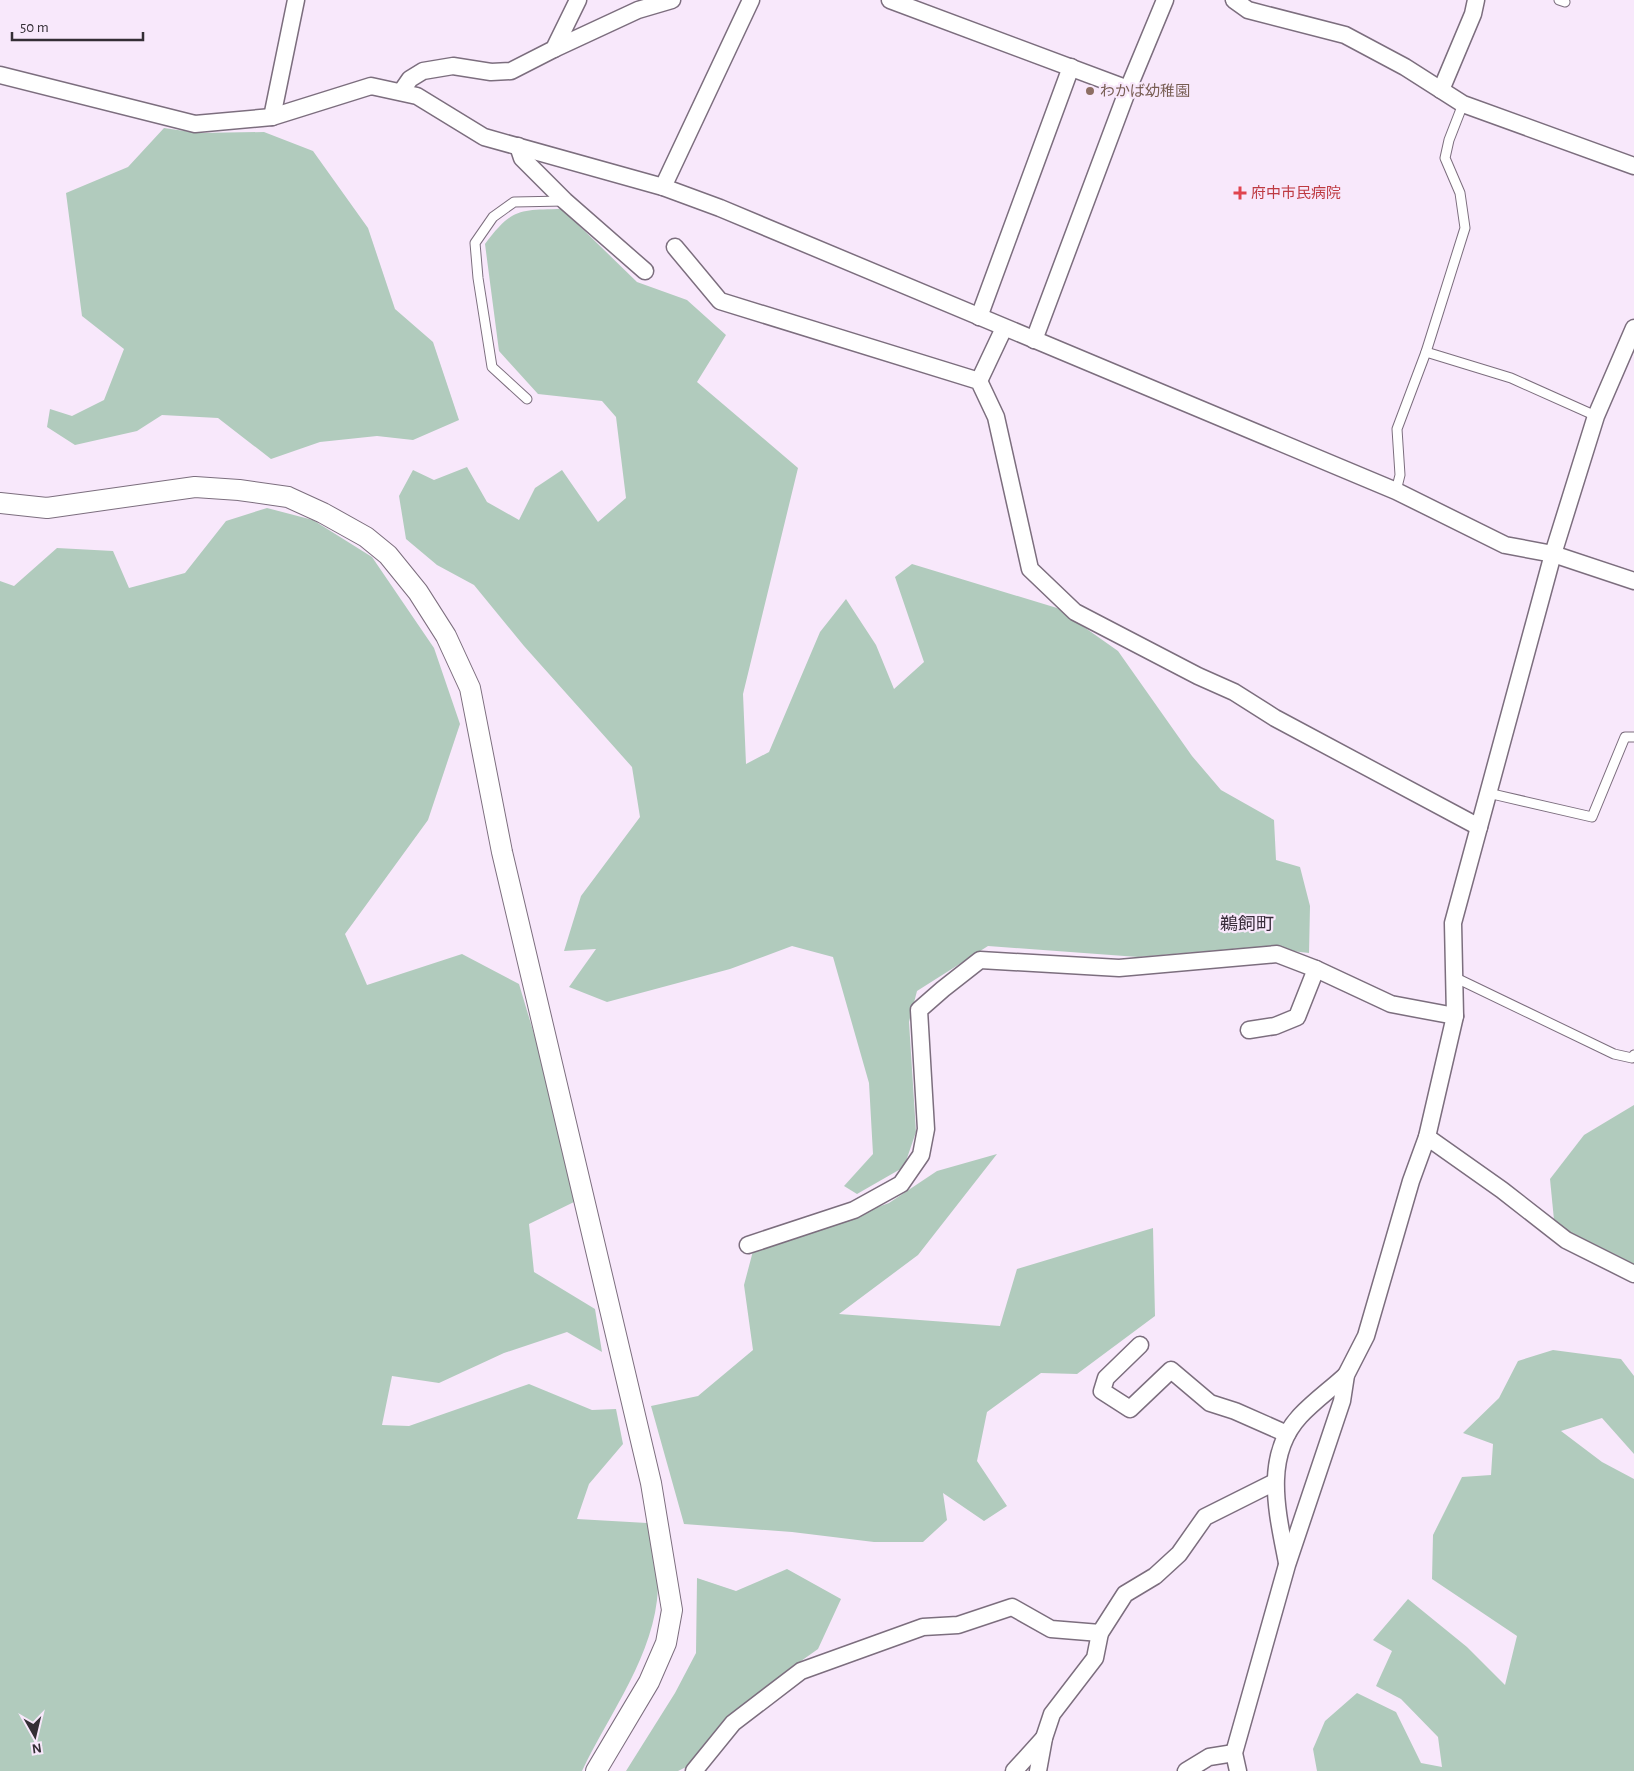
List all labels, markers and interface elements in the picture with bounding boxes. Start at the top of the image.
scale bar [12,10,144,42]
text: 50 m [20,20,49,35]
place label: わかば幼稚園 [1100,83,1190,99]
marker: わかば幼稚園 [1084,85,1096,97]
place label: 府中市民病院 [1251,185,1341,201]
marker: 府中市民病院 [1233,186,1247,200]
district label: 鵜飼町 [1220,915,1274,934]
north arrow [10,1711,60,1761]
text: N [31,1740,42,1755]

